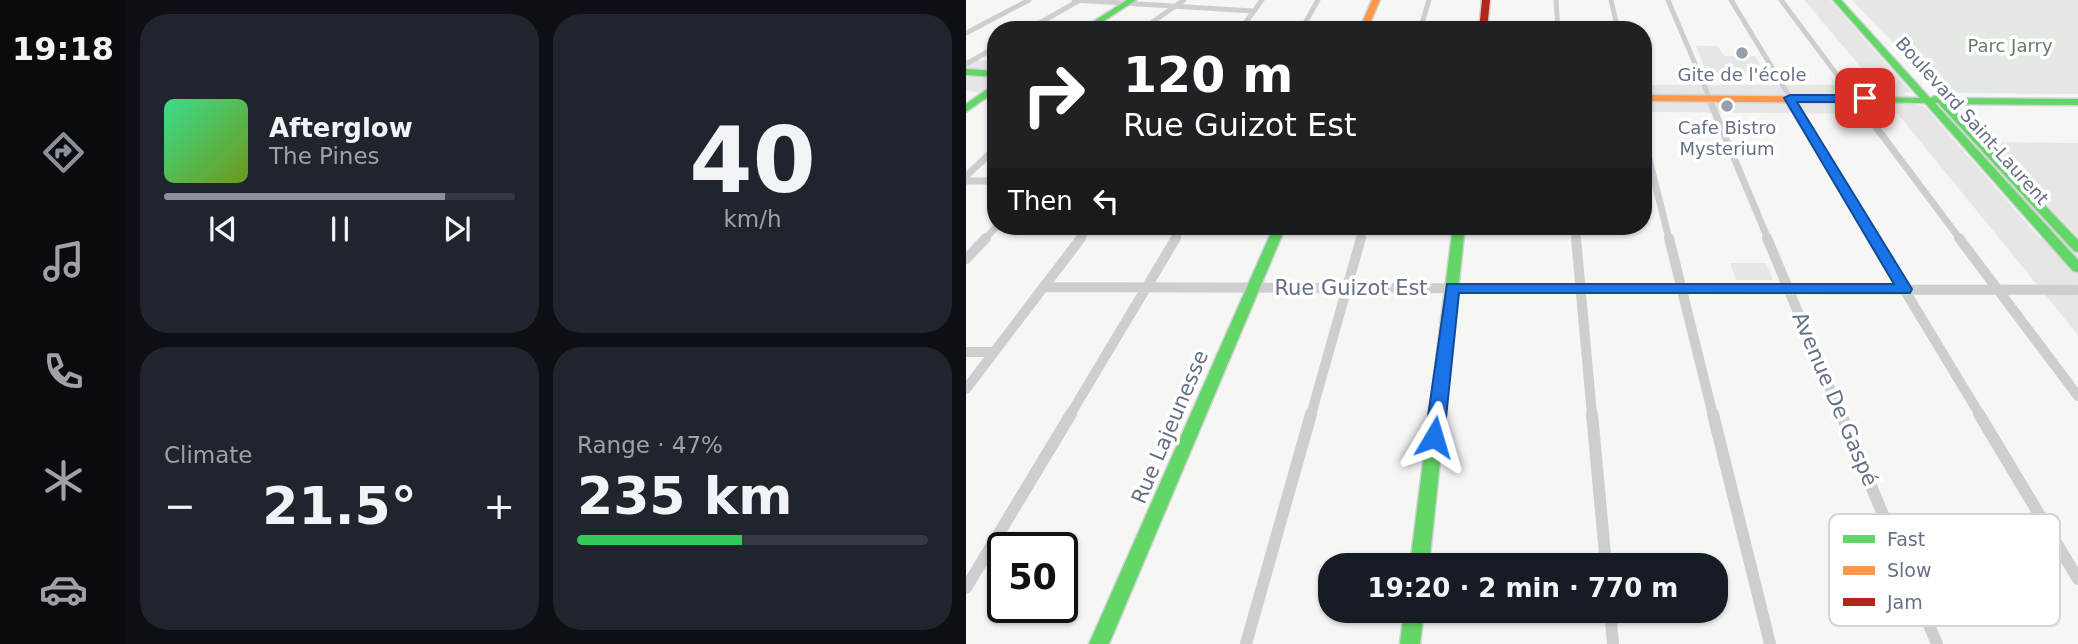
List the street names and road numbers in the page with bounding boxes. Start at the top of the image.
street label: Boulevard Saint-Laurent [1892,33,2053,209]
street label: Rue Guizot Est [1274,276,1428,300]
street label: Avenue De Gaspé [1787,308,1883,490]
street label: Rue Lajeunesse [1127,347,1213,507]

